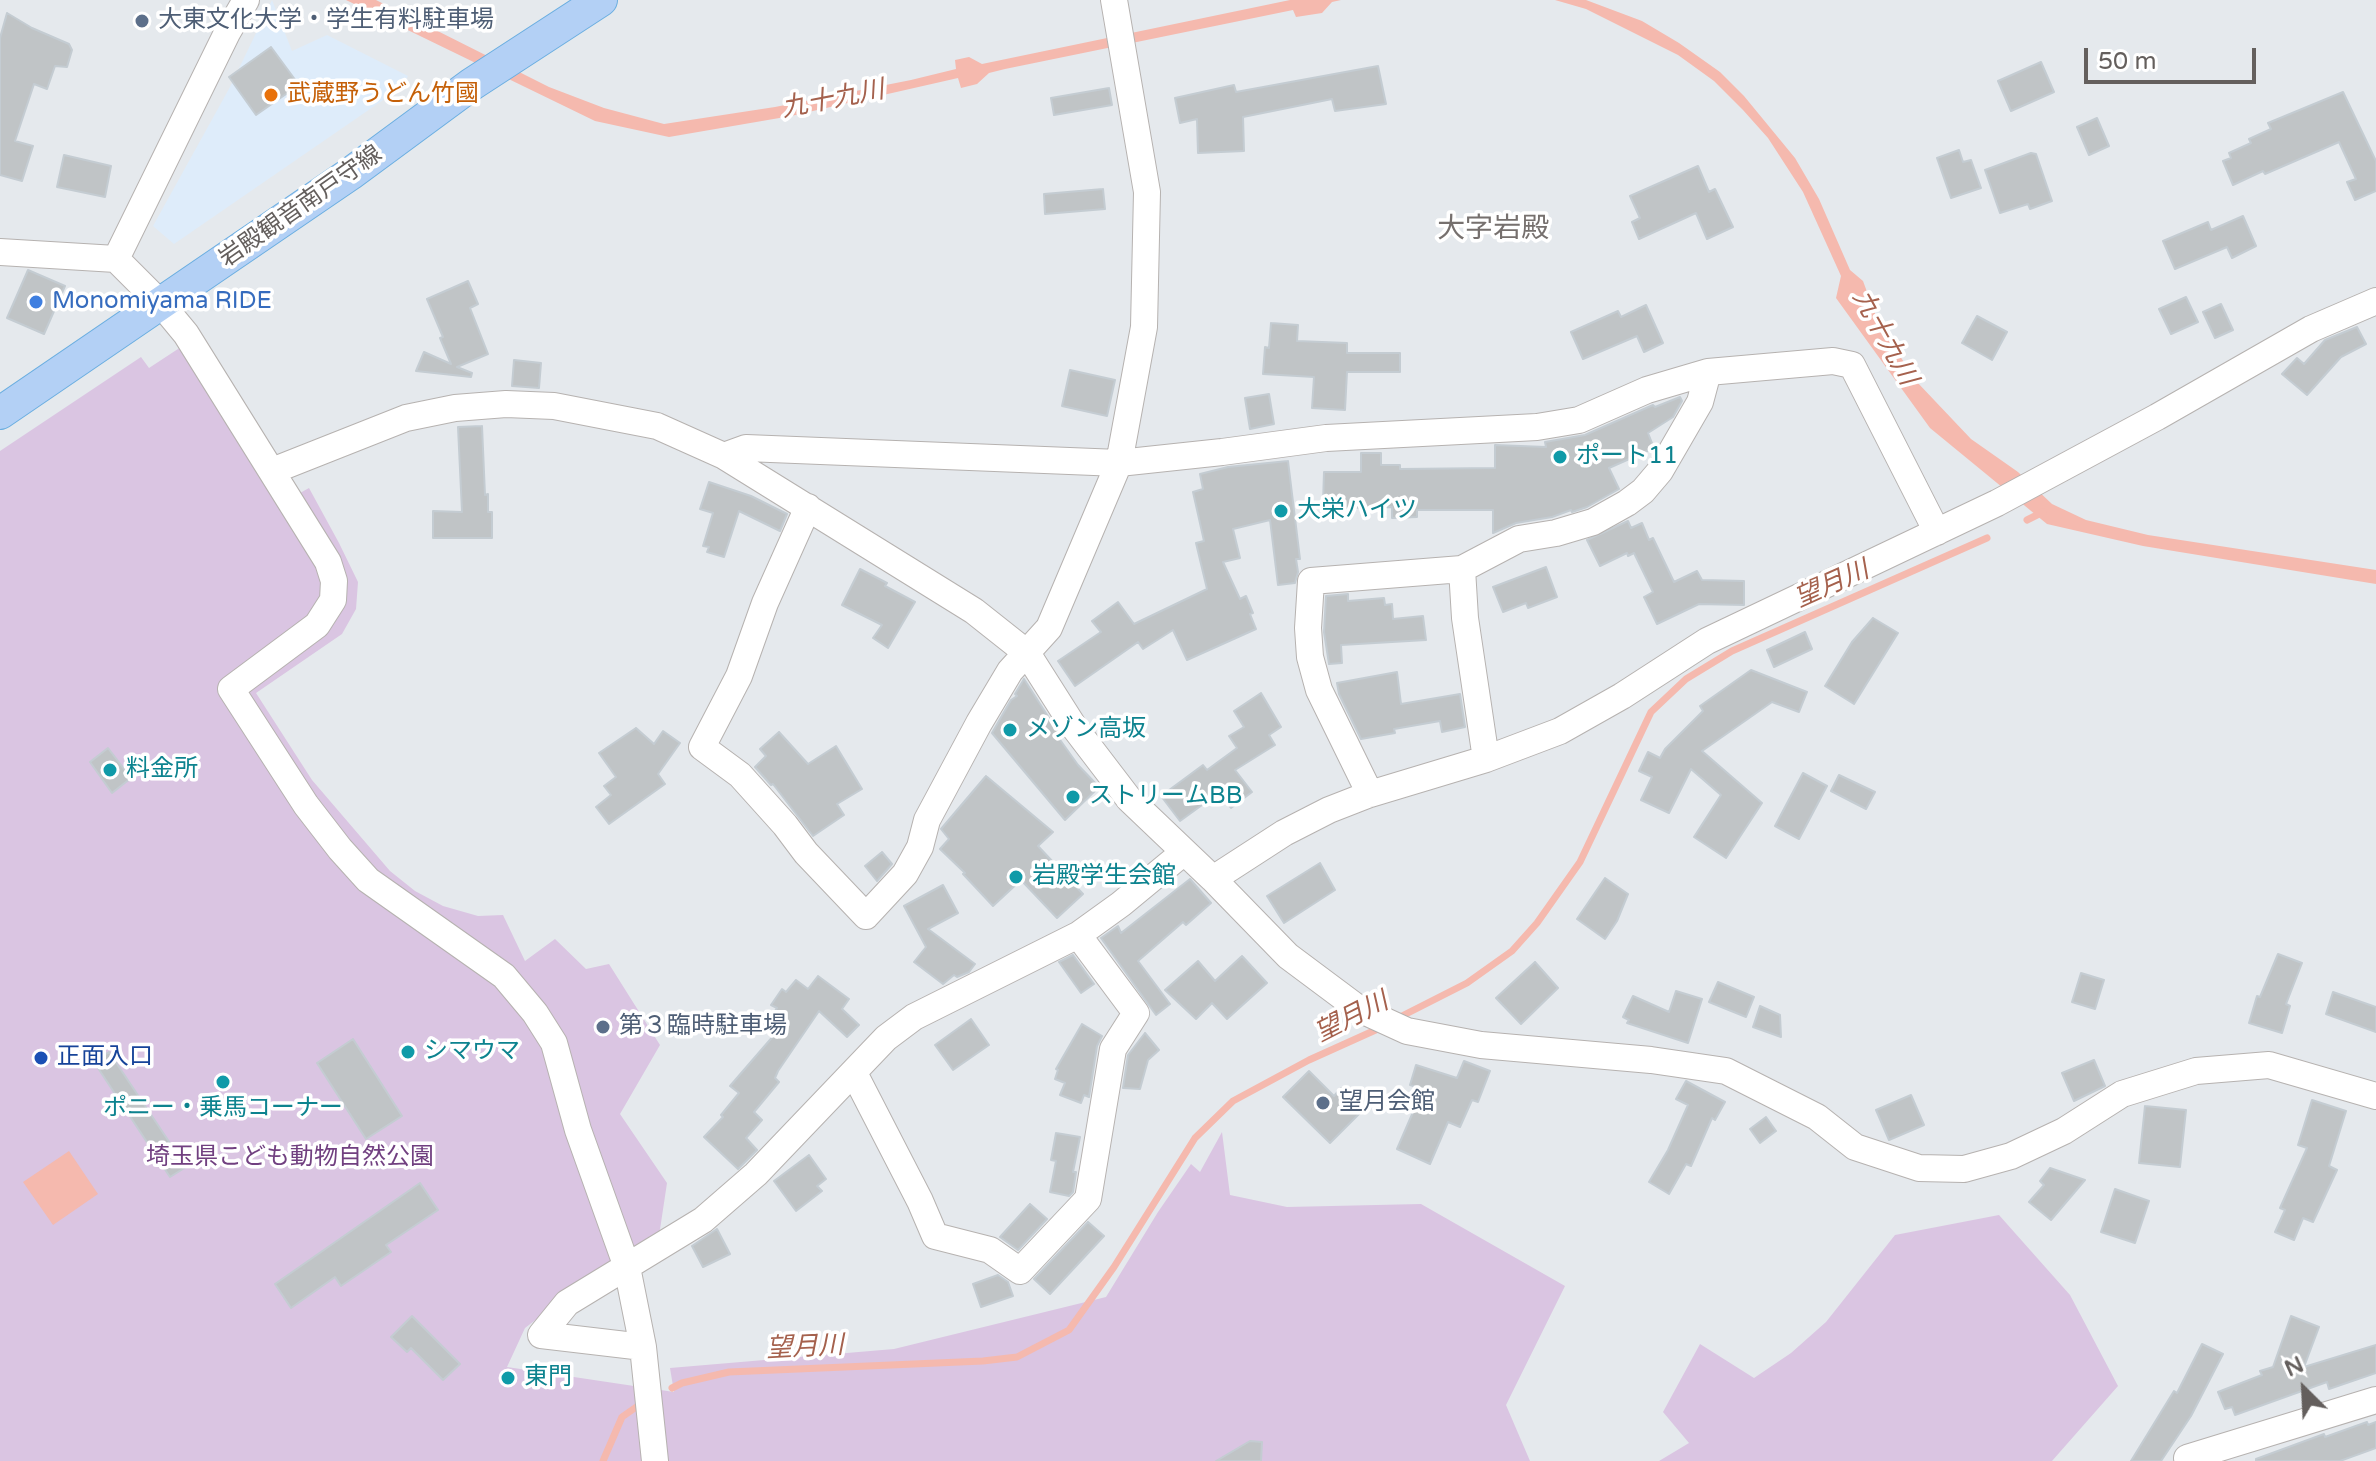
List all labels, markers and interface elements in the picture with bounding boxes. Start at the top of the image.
place label: 大東文化大学・学生有料駐車場 [158,7,494,35]
marker: 大東文化大学・学生有料駐車場 [133,12,151,30]
scale bar [2088,32,2260,82]
text: 50 m [2098,47,2156,76]
water label: 九十九川 [779,75,887,125]
place label: 武蔵野うどん竹國 [287,81,479,109]
marker: 武蔵野うどん竹國 [262,86,280,104]
street label: 岩殿観音南戸守線 [214,140,388,274]
district label: 大字岩殿 [1437,213,1549,247]
water label: 九十九川 [1845,285,1923,391]
place label: Monomiyama RIDE [52,288,272,316]
marker: Monomiyama RIDE [27,293,45,311]
place label: ポート11 [1576,443,1678,471]
marker: ポート11 [1551,448,1569,466]
place label: 大栄ハイツ [1297,497,1417,525]
marker: 大栄ハイツ [1272,502,1290,520]
water label: 望月川 [1790,555,1874,615]
place label: メゾン高坂 [1026,716,1146,744]
marker: メゾン高坂 [1001,721,1019,739]
place label: 料金所 [126,756,198,784]
marker: 料金所 [101,761,119,779]
place label: ストリームBB [1089,783,1242,811]
marker: ストリームBB [1064,788,1082,806]
place label: 岩殿学生会館 [1032,863,1176,891]
marker: 岩殿学生会館 [1007,868,1025,886]
water label: 望月川 [1310,986,1394,1050]
place label: 第３臨時駐車場 [619,1013,787,1041]
marker: 第３臨時駐車場 [594,1018,612,1036]
place label: シマウマ [424,1038,520,1066]
marker: シマウマ [399,1043,417,1061]
place label: 正面入口 [57,1044,153,1072]
marker: 正面入口 [32,1049,50,1067]
marker: ポニー・乗馬コーナー [214,1073,232,1091]
place label: 望月会館 [1339,1089,1435,1117]
marker: 望月会館 [1314,1094,1332,1112]
place label: ポニー・乗馬コーナー [103,1095,343,1123]
park label: 埼玉県こども動物自然公園 [146,1144,434,1172]
water label: 望月川 [765,1330,845,1366]
north arrow [2264,1349,2344,1429]
text: N [2281,1352,2308,1383]
place label: 東門 [524,1364,572,1392]
marker: 東門 [499,1369,517,1387]

